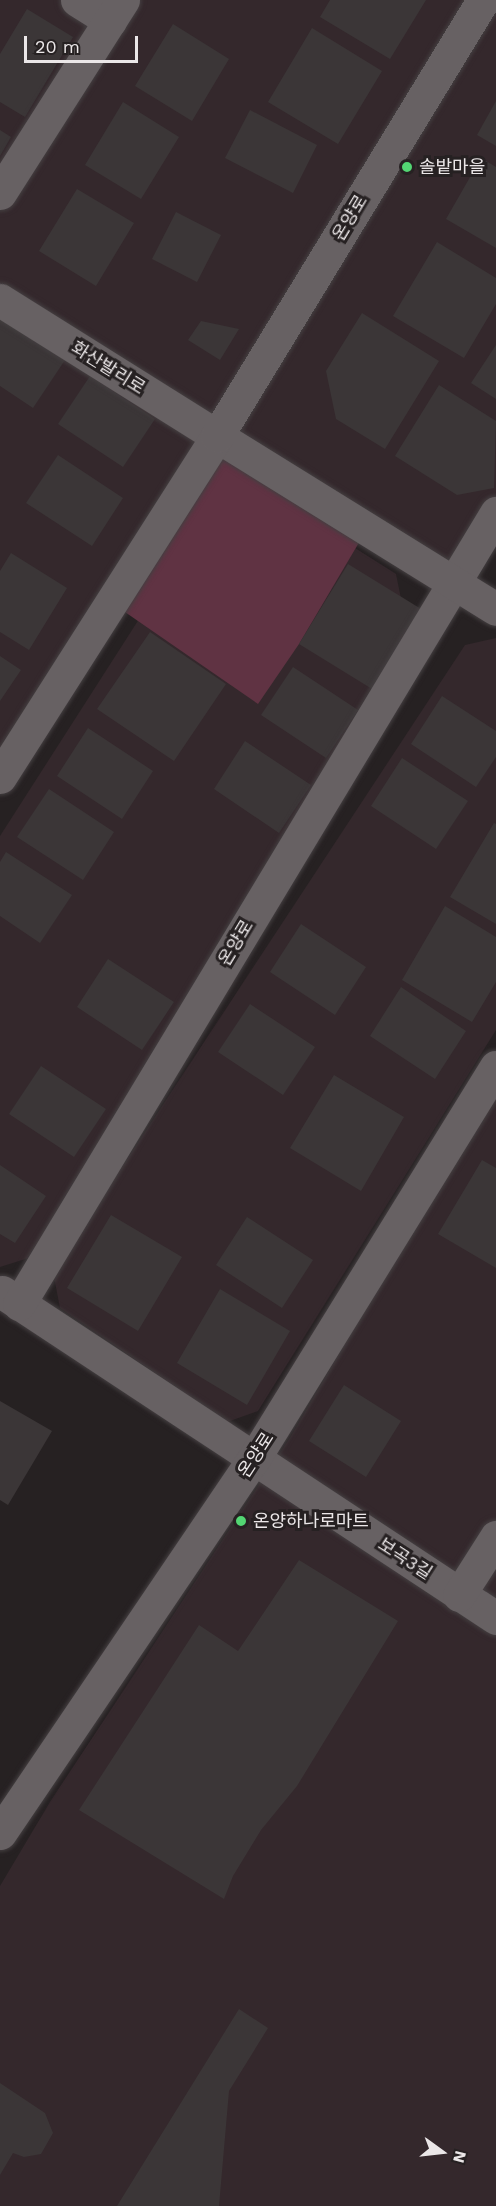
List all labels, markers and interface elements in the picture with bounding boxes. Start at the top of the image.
scale bar [27,24,141,62]
text: 20 m [35,36,80,57]
place label: 솔밭마을 [419,156,485,178]
marker: 솔밭마을 [400,160,414,174]
street label: 온양로 [328,191,372,245]
street label: 화산발리로 [67,337,149,399]
street label: 온양로 [214,916,258,970]
street label: 온양로 [233,1428,279,1482]
place label: 온양하나로마트 [253,1510,369,1532]
marker: 온양하나로마트 [234,1514,248,1528]
street label: 보곡3길 [374,1534,436,1584]
north arrow [412,2122,472,2182]
text: N [449,2149,471,2165]

